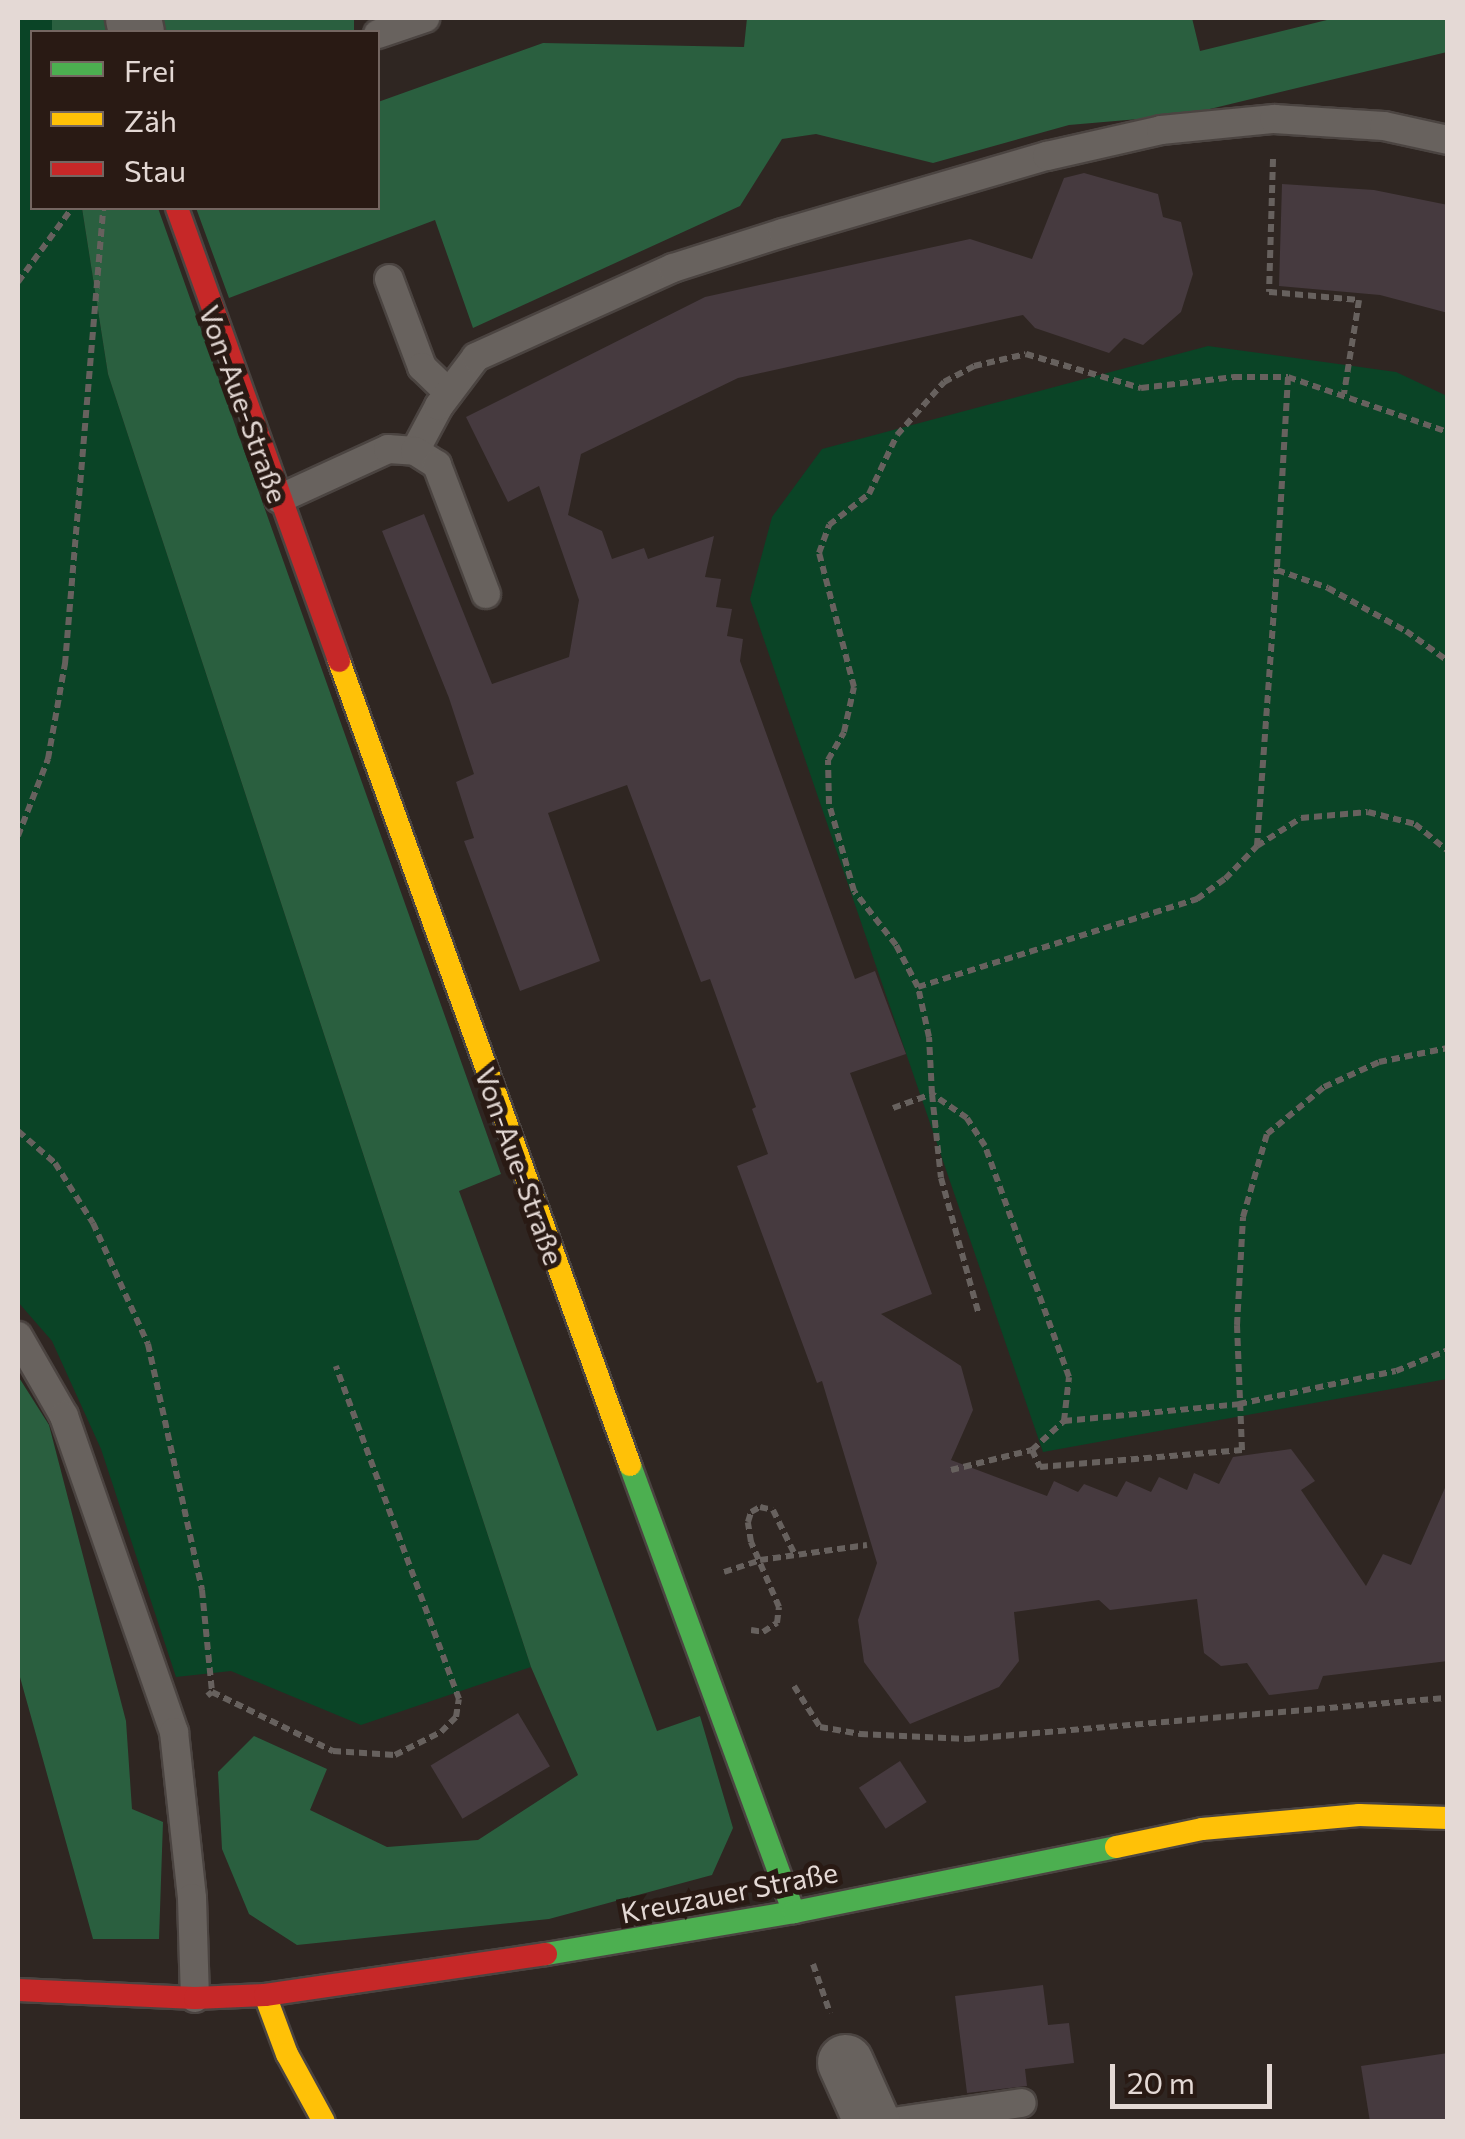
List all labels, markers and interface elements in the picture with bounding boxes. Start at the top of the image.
legend [30,30,380,210]
text: Frei [124,51,176,88]
text: Zäh [124,101,177,138]
text: Stau [124,151,186,188]
street label: Von-Aue-Straße [193,301,295,507]
street label: Von-Aue-Straße [469,1063,571,1269]
street label: Kreuzauer Straße [618,1854,840,1930]
scale bar [1115,2044,1278,2106]
text: 20 m [1127,2063,1195,2100]

